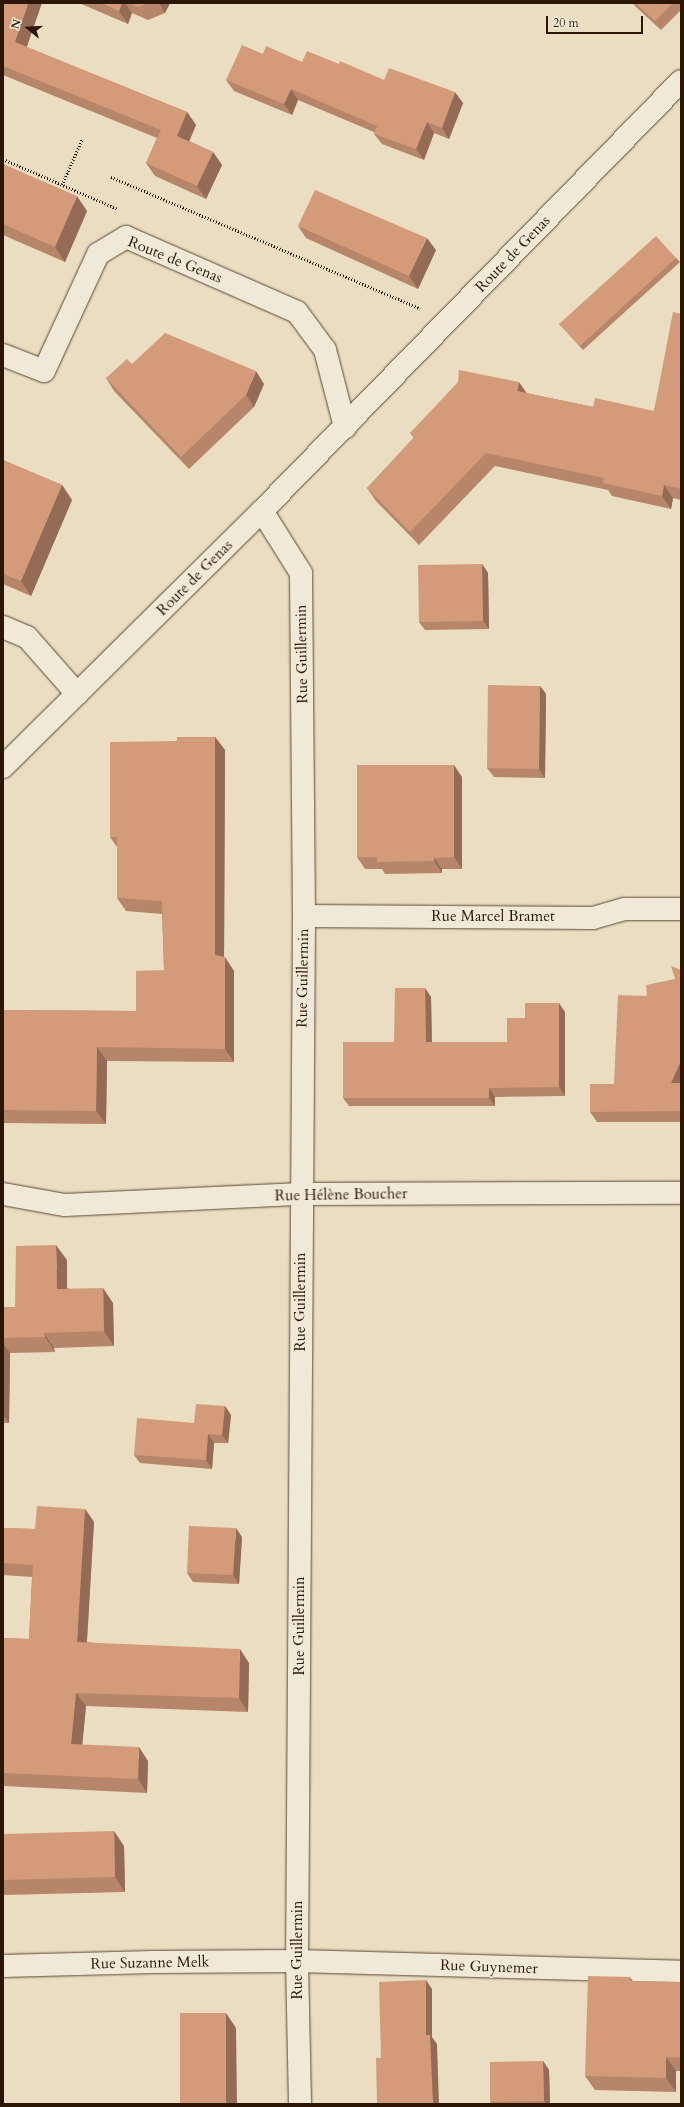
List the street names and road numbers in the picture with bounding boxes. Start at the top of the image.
street label: Route de Genas [472,212,554,296]
street label: Route de Genas [125,233,225,287]
street label: Route de Genas [153,536,237,620]
street label: Rue Guillermin [292,604,312,704]
street label: Rue Marcel Bramet [431,908,555,926]
street label: Rue Guillermin [293,928,313,1028]
street label: Rue Hélène Boucher [275,1185,407,1205]
street label: Rue Guillermin [292,1252,310,1352]
street label: Rue Guillermin [291,1576,309,1676]
street label: Rue Guillermin [289,1900,307,2000]
street label: Rue Suzanne Melk [90,1953,210,1973]
street label: Rue Guynemer [440,1956,538,1978]

